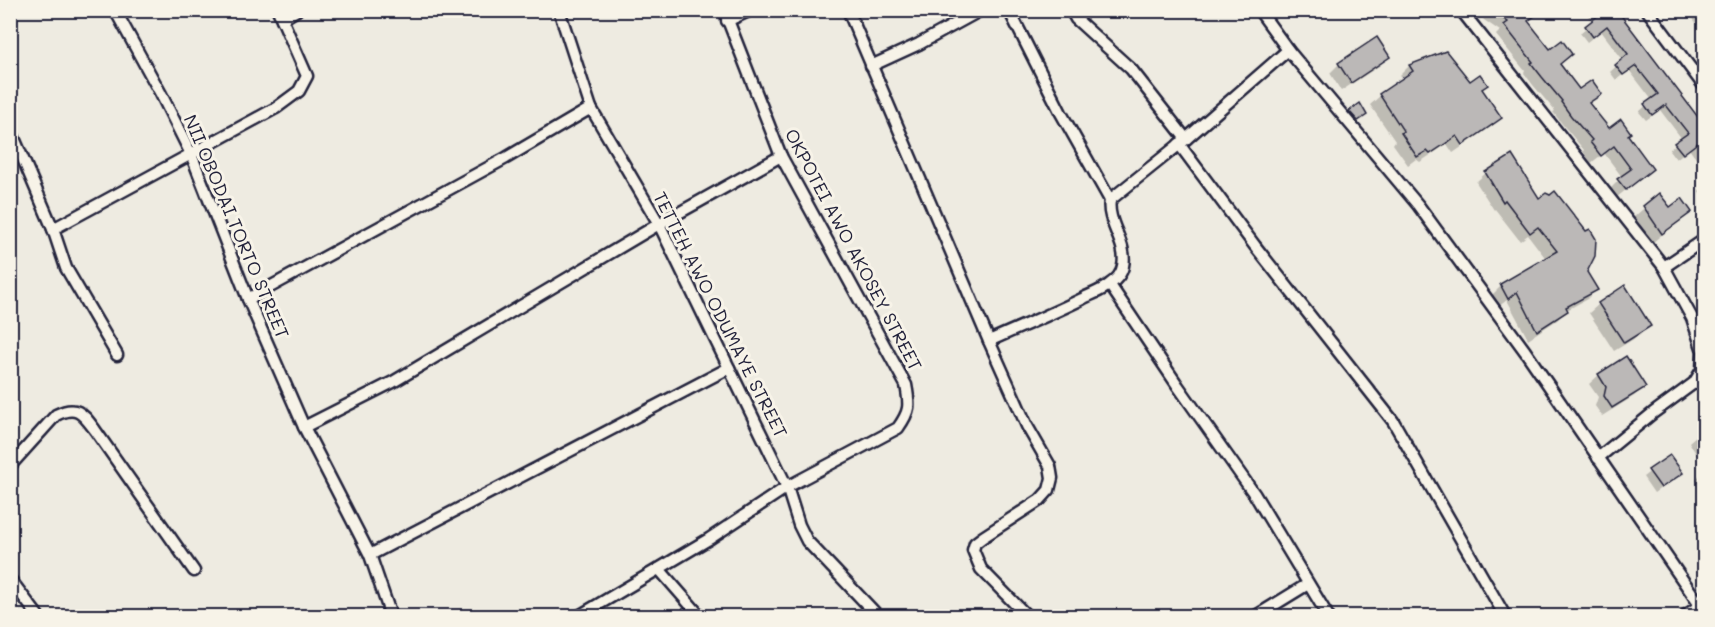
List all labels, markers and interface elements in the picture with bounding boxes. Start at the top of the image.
street label: NII OBODAI TORTO STREET [179,111,295,342]
street label: OKPOTEI AWO AKOSEY STREET [780,124,928,375]
street label: TETTEH AWO ODUMAYE STREET [648,187,794,442]

